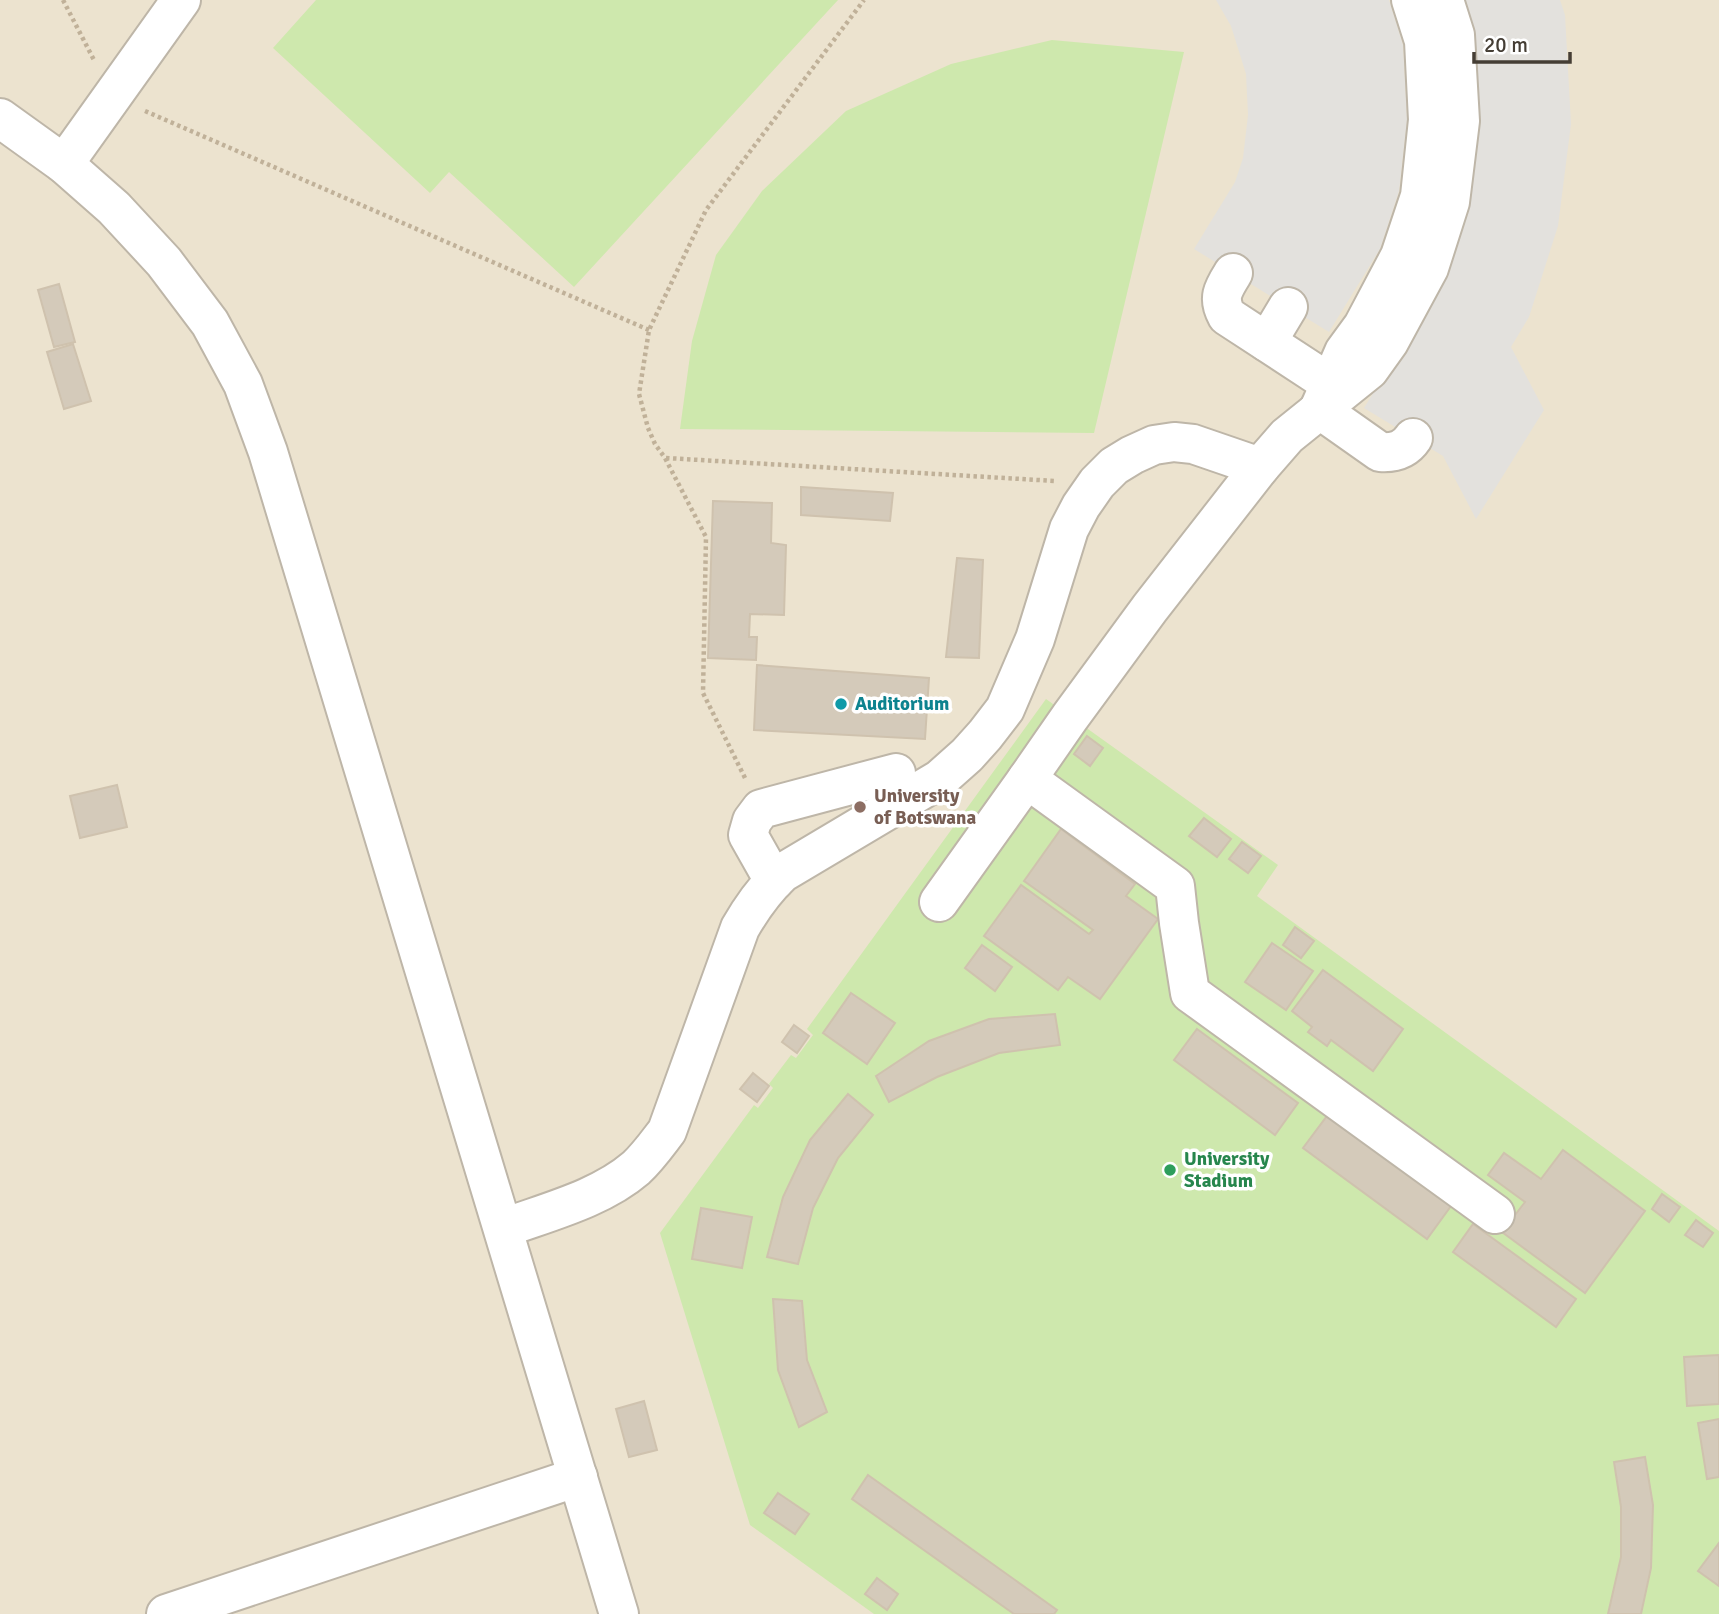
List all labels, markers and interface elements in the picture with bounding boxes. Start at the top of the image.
scale bar [1474,21,1570,65]
text: 20 m [1484,32,1528,58]
place label: Auditorium [855,692,949,716]
marker: Auditorium [833,696,849,712]
place label: University of Botswana [874,784,976,830]
marker: University of Botswana [852,799,868,815]
place label: University Stadium [1184,1147,1270,1193]
marker: University Stadium [1162,1162,1178,1178]

